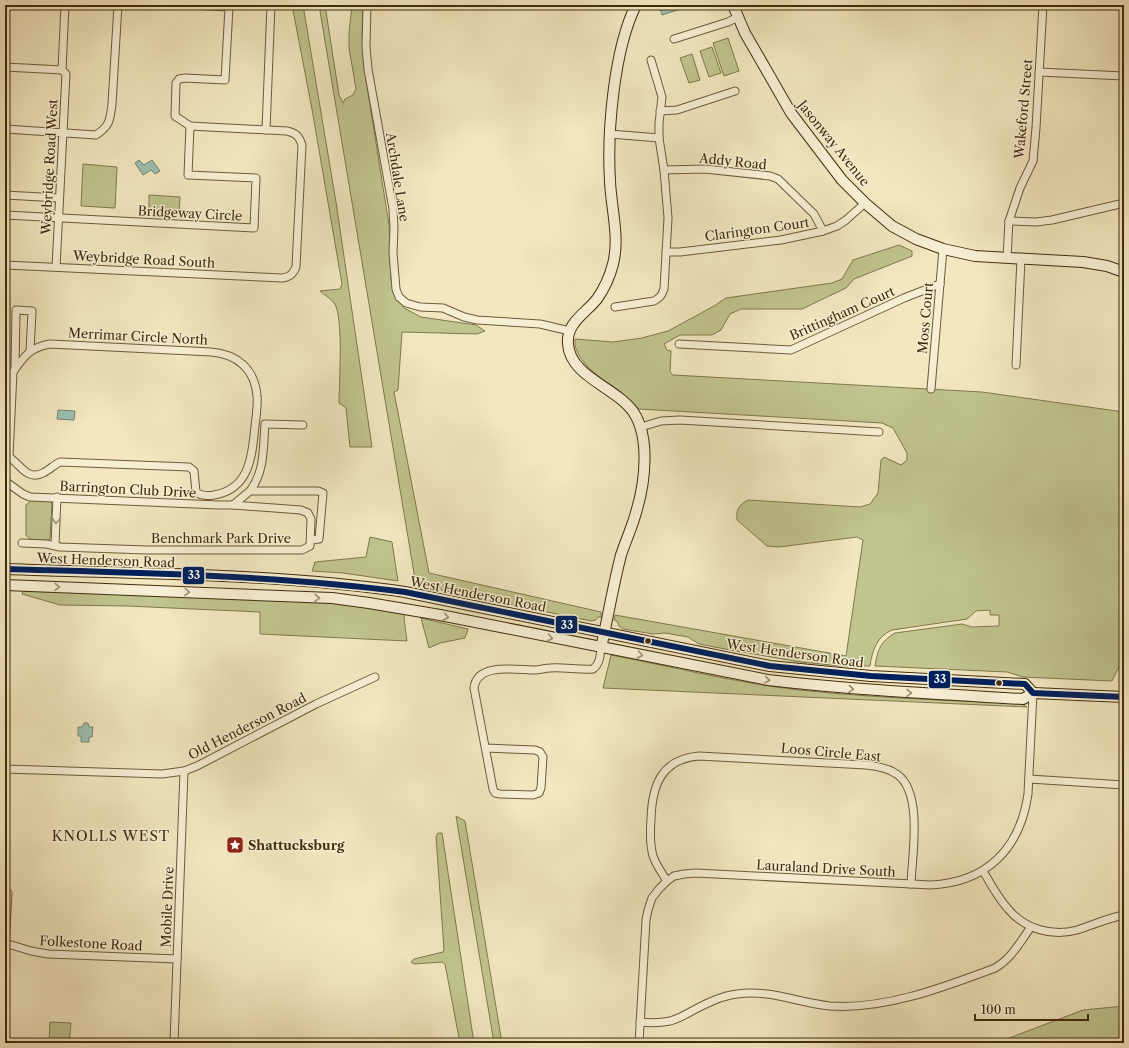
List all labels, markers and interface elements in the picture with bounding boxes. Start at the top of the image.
street label: Wakeford Street [1011,58,1035,161]
street label: Jasonway Avenue [793,95,873,189]
street label: Weybridge Road West [37,98,61,236]
street label: Archdale Lane [383,130,413,223]
street label: Addy Road [698,149,768,172]
street label: Bridgeway Circle [137,202,243,224]
street label: Clarington Court [704,214,811,244]
street label: Weybridge Road South [72,247,215,271]
street label: Moss Court [914,281,936,354]
street label: Brittingham Court [787,282,897,343]
street label: Merrimar Circle North [68,324,208,348]
street label: Barrington Club Drive [59,477,197,501]
one-way arrow [52,518,61,524]
street label: Benchmark Park Drive [151,530,291,546]
street label: West Henderson Road [36,550,175,570]
line badge: 33 [182,566,205,585]
text: 33 [188,568,200,582]
street label: West Henderson Road [408,573,548,615]
one-way arrow [54,583,60,591]
one-way arrow [184,588,190,596]
one-way arrow [314,593,320,602]
one-way arrow [443,612,449,620]
line badge: 33 [555,615,578,634]
text: 33 [561,618,573,632]
one-way arrow [547,633,553,641]
street label: West Henderson Road [724,635,865,671]
unlabelled marker [643,636,653,646]
one-way arrow [636,651,643,659]
line badge: 33 [928,670,951,689]
text: 33 [934,672,946,686]
one-way arrow [764,675,770,684]
unlabelled marker [994,678,1004,688]
one-way arrow [848,684,854,693]
one-way arrow [906,688,912,697]
street label: Old Henderson Road [185,689,309,763]
street label: Loos Circle East [780,740,882,764]
district label: KNOLLS WEST [52,827,170,845]
place icon: Shattucksburg [225,835,245,855]
place label: Shattucksburg [248,837,345,853]
street label: Lauraland Drive South [756,856,896,880]
street label: Mobile Drive [158,866,176,948]
street label: Folkestone Road [39,932,143,954]
scale bar [975,996,1088,1022]
text: 100 m [981,1002,1016,1017]

